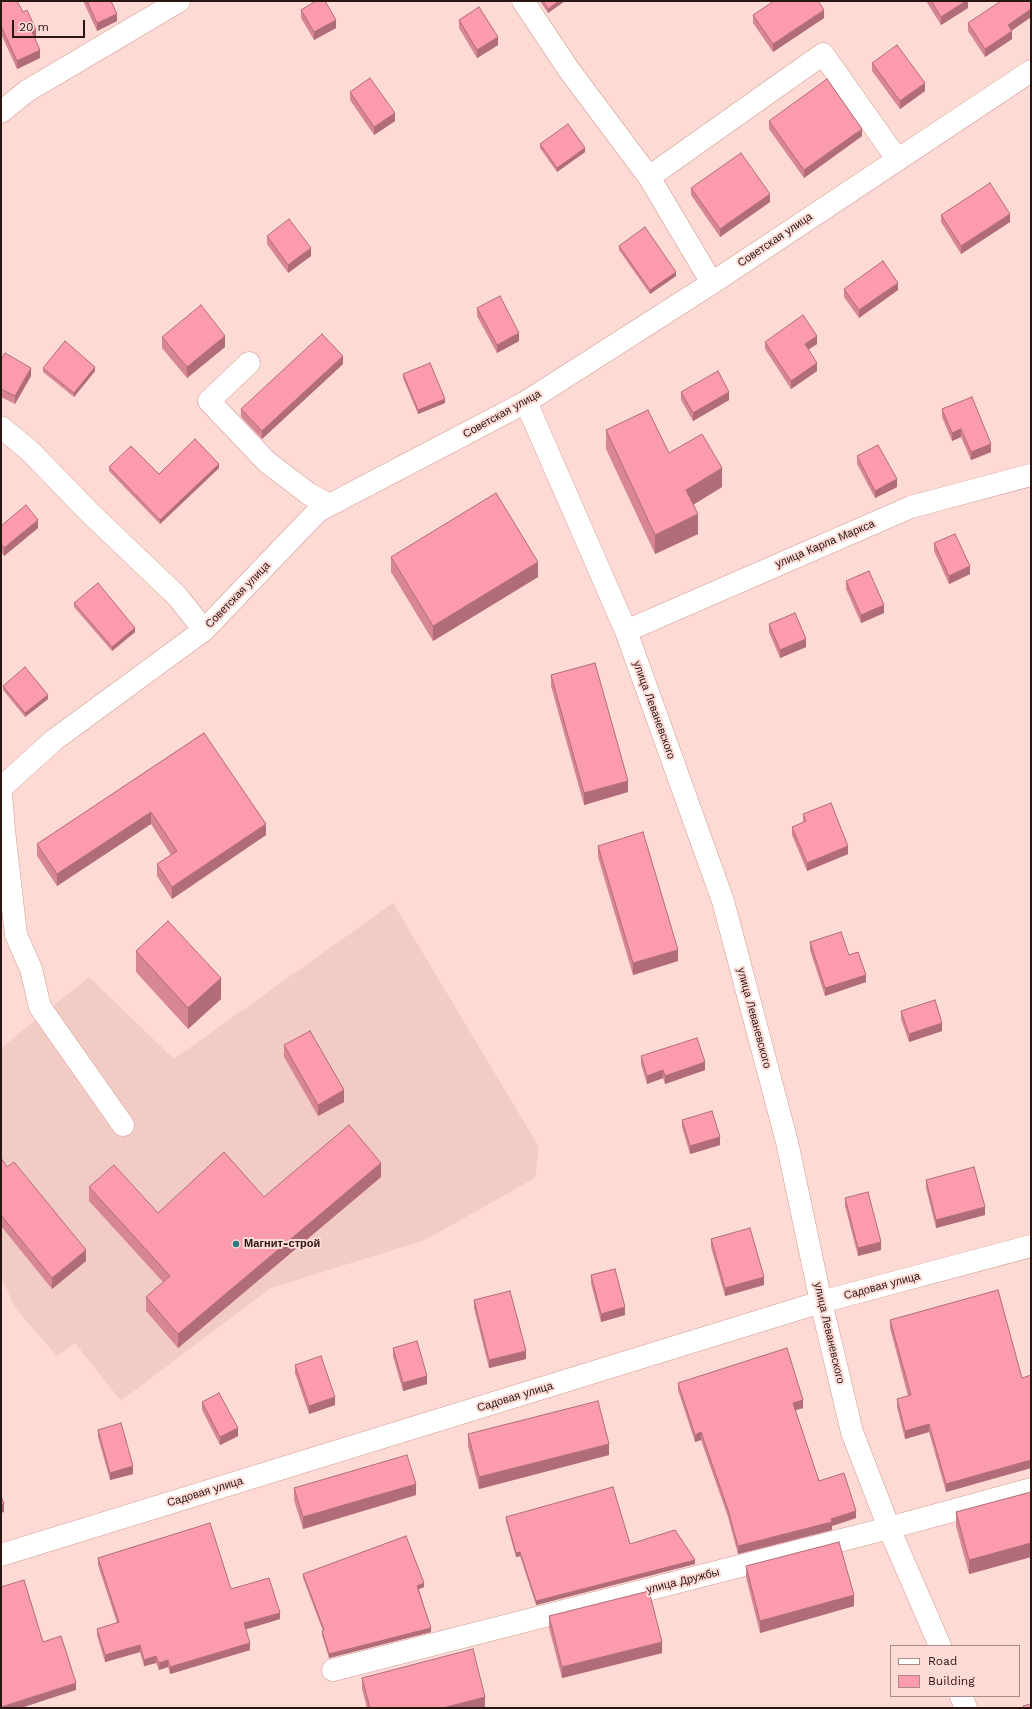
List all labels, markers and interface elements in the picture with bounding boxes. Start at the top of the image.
scale bar [14,12,87,38]
text: 20 m [19,20,49,34]
street label: Советская улица [735,210,815,270]
street label: Советская улица [461,387,543,441]
street label: улица Карла Маркса [773,517,877,571]
street label: Советская улица [203,559,273,631]
street label: улица Леваневского [630,659,678,761]
street label: улица Леваневского [734,966,774,1070]
place label: Магнит-строй [244,1237,320,1251]
marker: Магнит-строй [231,1239,241,1249]
street label: Садовая улица [842,1269,922,1303]
street label: улица Леваневского [811,1281,847,1385]
street label: Садовая улица [476,1379,554,1415]
street label: Садовая улица [166,1474,244,1510]
street label: улица Дружбы [645,1566,721,1596]
legend [890,1645,1020,1697]
text: Road [928,1654,957,1668]
text: Building [928,1674,975,1688]

